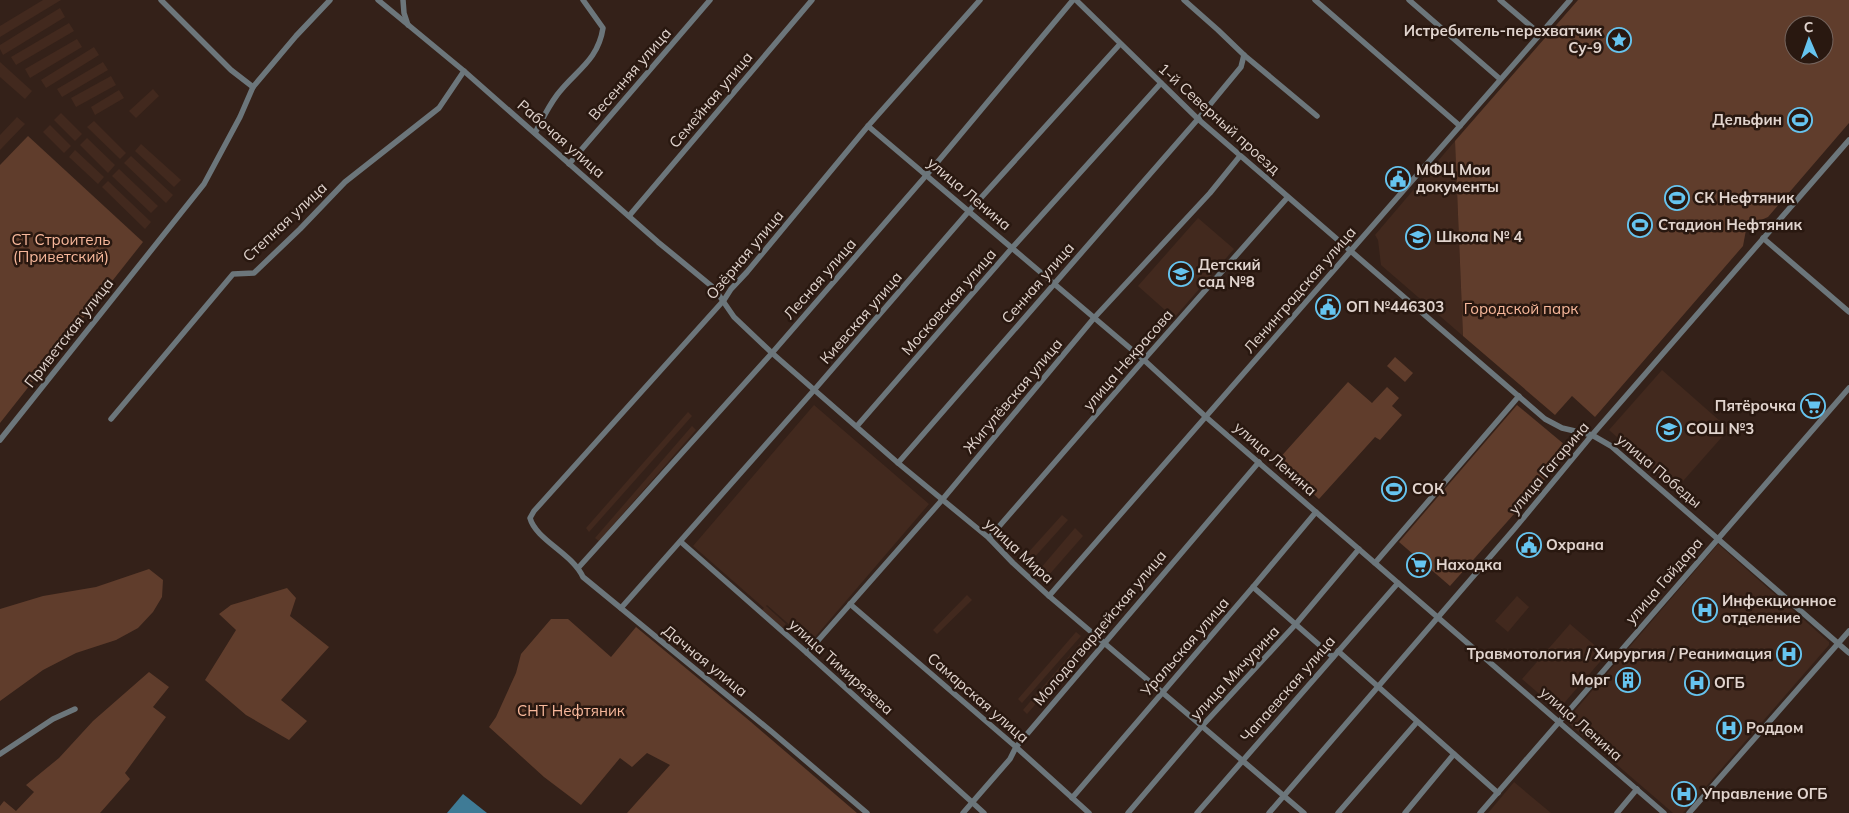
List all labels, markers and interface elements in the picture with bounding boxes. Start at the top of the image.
north arrow [1784,15,1834,65]
text: С [1803,18,1814,36]
place label: Истребитель-перехватчик Су-9 [1404,21,1602,57]
street label: Весенняя улица [584,24,675,124]
place icon: Истребитель-перехватчик Су-9 [1606,27,1632,53]
street label: Семейная улица [665,48,756,152]
street label: 1-й Северный проезд [1154,59,1284,178]
street label: Рабочая улица [514,95,609,182]
sports icon: Дельфин [1787,107,1813,133]
place label: Дельфин [1712,110,1782,129]
street label: улица Ленина [924,153,1015,234]
place label: МФЦ Мои документы [1416,160,1499,196]
public building icon: МФЦ Мои документы [1385,166,1411,192]
street label: Степная улица [239,178,331,266]
sports icon: СК Нефтяник [1664,185,1690,211]
place label: СК Нефтяник [1694,188,1795,207]
street label: Озёрная улица [702,206,787,303]
sports icon: Стадион Нефтяник [1627,212,1653,238]
place label: Стадион Нефтяник [1658,215,1802,234]
street label: Ленинградская улица [1240,223,1360,357]
school or university icon: Школа № 4 [1405,224,1431,250]
place label: Школа № 4 [1436,227,1523,246]
park label: СТ Строитель (Приветский) [11,230,111,266]
street label: Лесная улица [779,234,860,323]
street label: Сенная улица [997,238,1078,327]
street label: Московская улица [897,245,1000,359]
place label: Детский сад №8 [1198,255,1261,291]
school or university icon: Детский сад №8 [1168,261,1194,287]
street label: Киевская улица [815,268,906,368]
street label: Приветская улица [20,274,117,391]
public building icon: ОП №446303 [1315,294,1341,320]
place label: ОП №446303 [1346,297,1444,316]
park label: Городской парк [1464,299,1579,318]
street label: улица Некрасова [1079,305,1177,414]
street label: Жигулёвская улица [959,334,1066,457]
supermarket icon: Пятёрочка [1800,393,1826,419]
place label: Пятёрочка [1715,396,1796,415]
school or university icon: СОШ №3 [1656,416,1682,442]
street label: улица Гагарина [1504,417,1593,518]
street label: улица Ленина [1230,418,1321,500]
place label: СОШ №3 [1686,419,1754,438]
street label: улица Победы [1613,430,1706,512]
sports icon: СОК [1381,476,1407,502]
place label: СОК [1412,479,1445,498]
street label: улица Мира [981,514,1058,587]
public building icon: Охрана [1516,532,1542,558]
street label: улица Гайдара [1621,533,1706,628]
place label: Охрана [1546,535,1604,554]
street label: Молодогвардейская улица [1029,546,1170,709]
supermarket icon: Находка [1406,552,1432,578]
place label: Находка [1436,555,1502,574]
place label: Инфекционное отделение [1722,591,1836,627]
street label: Уральская улица [1136,593,1233,701]
hospital icon: Инфекционное отделение [1692,597,1718,623]
street label: улица Тимирязева [785,615,898,719]
street label: Дачная улица [659,621,752,701]
street label: улица Мичурина [1186,621,1283,724]
street label: Чапаевская улица [1236,632,1339,746]
hospital icon: Травмотология / Хирургия / Реанимация [1776,641,1802,667]
place label: Травмотология / Хирургия / Реанимация [1467,644,1772,663]
street label: Самарская улица [924,648,1033,747]
building icon: Морг [1615,667,1641,693]
place label: Морг [1571,670,1610,689]
hospital icon: ОГБ [1684,670,1710,696]
place label: ОГБ [1714,673,1745,692]
street label: улица Ленина [1536,683,1627,765]
park label: СНТ Нефтяник [517,701,626,720]
hospital icon: Роддом [1716,715,1742,741]
place label: Роддом [1746,718,1803,737]
hospital icon: Управление ОГБ [1671,781,1697,807]
place label: Управление ОГБ [1701,784,1828,803]

